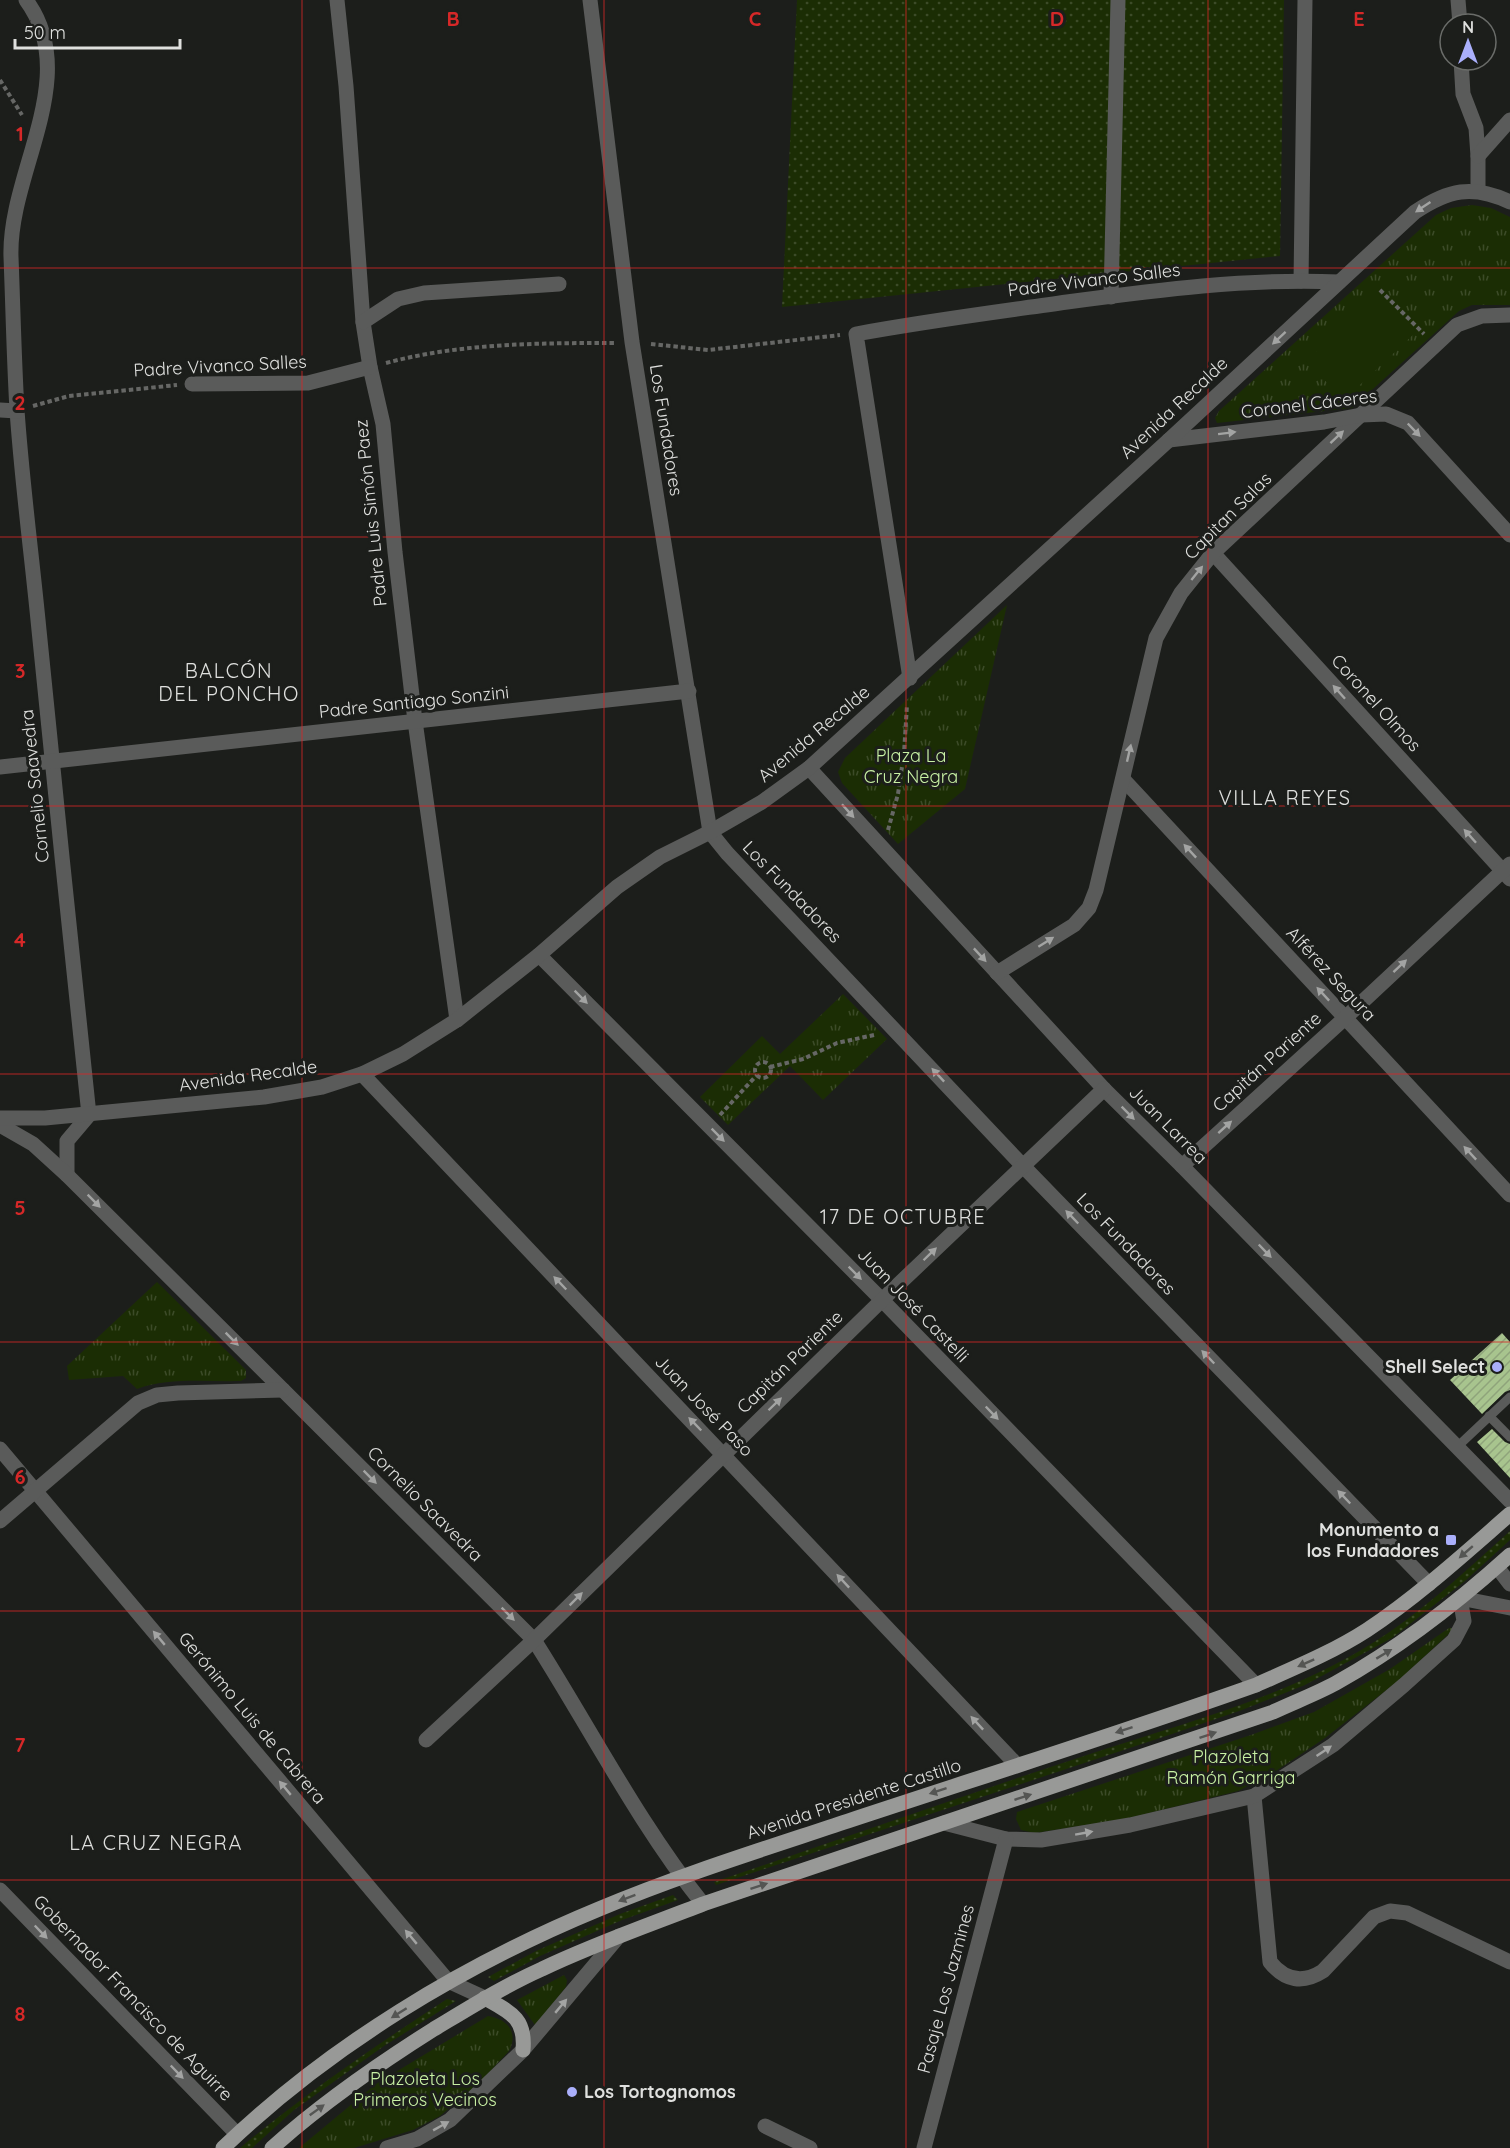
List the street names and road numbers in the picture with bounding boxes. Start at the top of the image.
street label: Padre Vivanco Salles [1006,258,1181,301]
street label: Padre Vivanco Salles [133,349,307,382]
street label: Avenida Recalde [1115,352,1232,463]
street label: Los Fundadores [645,362,688,497]
street label: Coronel Cáceres [1240,384,1378,423]
street label: Padre Luis Simón Paez [349,418,392,608]
street label: Capitan Salas [1179,467,1276,564]
street label: Coronel Olmos [1327,649,1426,756]
street label: Padre Santiago Sonzini [318,680,510,723]
street label: Avenida Recalde [753,680,874,787]
street label: Cornelio Saavedra [15,708,54,864]
street label: Los Fundadores [738,836,847,948]
street label: Alférez Segura [1282,922,1381,1026]
street label: Capitán Pariente [1207,1007,1326,1117]
street label: Avenida Recalde [177,1054,318,1097]
street label: Juan Larrea [1124,1080,1213,1169]
street label: Los Fundadores [1072,1188,1181,1300]
street label: Juan José Castelli [853,1242,974,1367]
street label: Capitán Pariente [732,1305,848,1418]
street label: Juan José Paso [650,1350,759,1461]
street label: Cornelio Saavedra [363,1441,488,1566]
street label: Gerónimo Luis de Cabrera [174,1627,331,1809]
street label: Avenida Presidente Castillo [744,1753,964,1844]
street label: Gobernador Francisco de Aguirre [29,1890,238,2105]
street label: Pasaje Los Jazmines [912,1902,979,2076]

